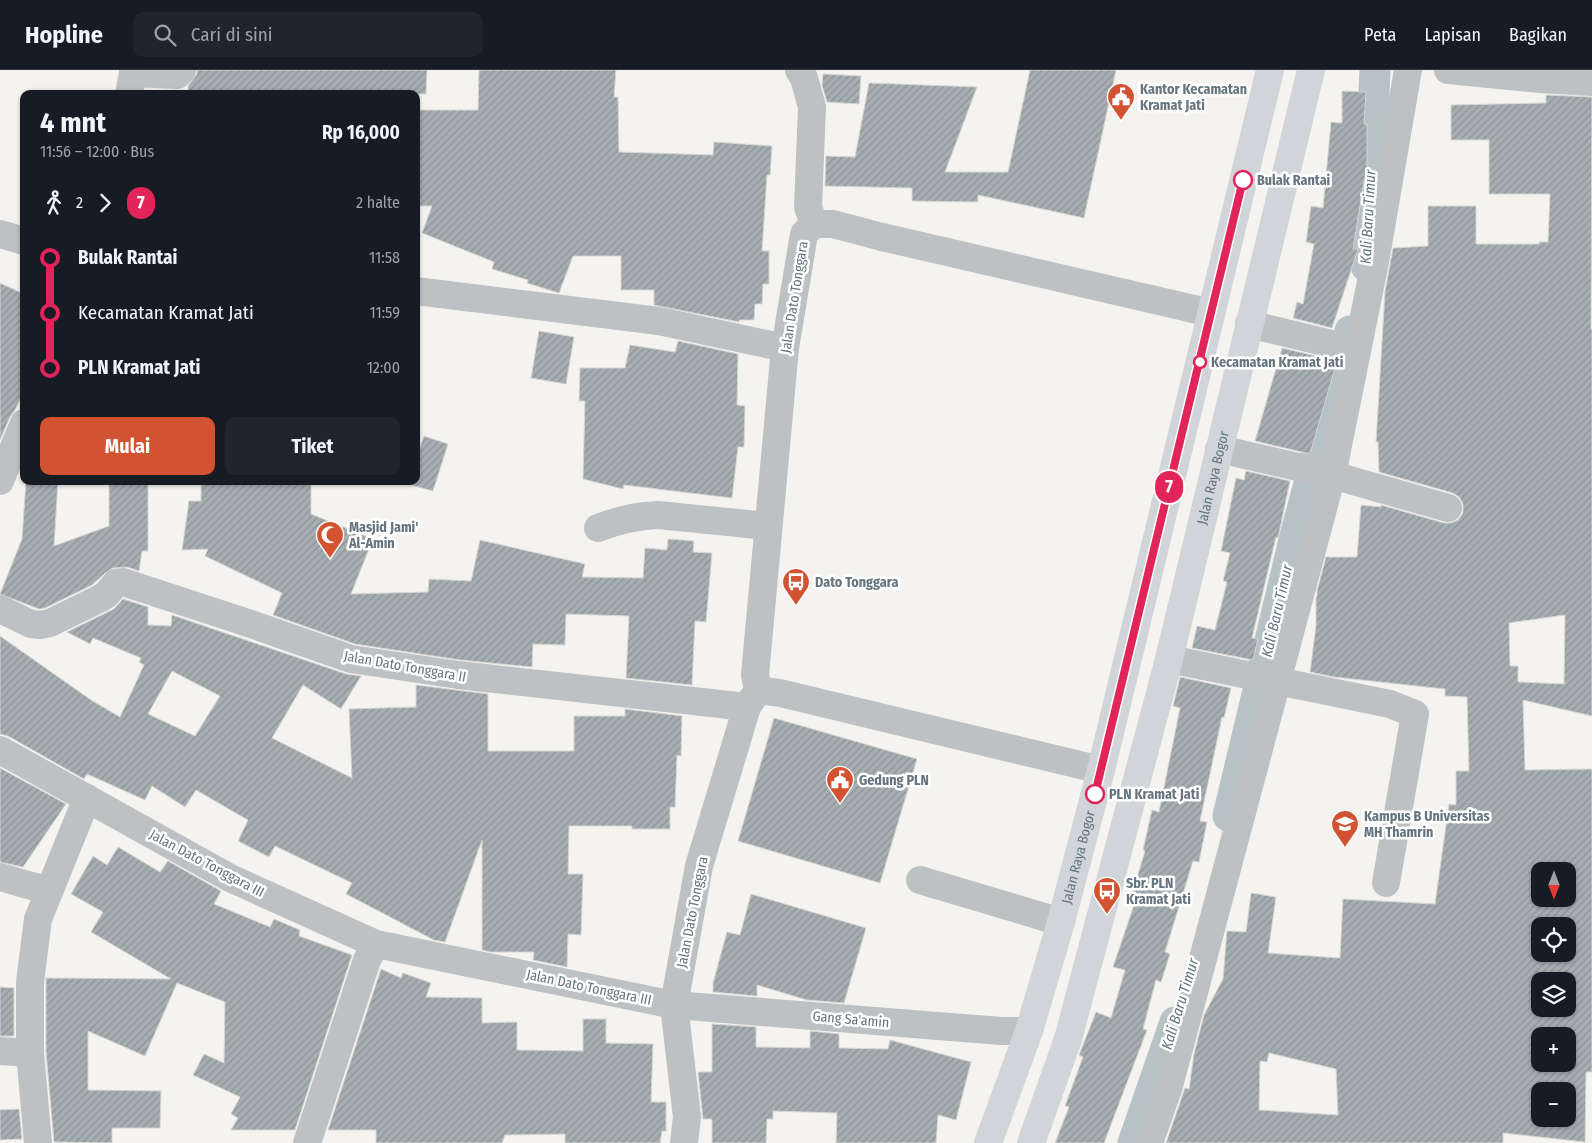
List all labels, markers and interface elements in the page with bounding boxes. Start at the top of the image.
search box [133,12,483,57]
text: Hopline [25,21,103,49]
icon: search [151,21,179,49]
text: Cari di sini [191,23,273,46]
text: Peta [1364,24,1396,46]
text: Lapisan [1424,24,1481,46]
text: Bagikan [1509,24,1567,46]
place label: Kantor Kecamatan Kramat Jati [1140,81,1247,114]
public building icon: Kantor Kecamatan Kramat Jati [1106,82,1136,121]
text: 4 mnt [40,106,106,139]
text: Rp 16,000 [322,121,400,144]
text: 11:56 – 12:00 · Bus [40,142,154,161]
water label: Kali Baru Timur [1357,169,1379,265]
marker: Bulak Rantai [1233,170,1253,190]
place label: Bulak Rantai [1257,172,1331,189]
icon: walk [40,189,68,217]
icon: forward [91,189,119,217]
text: 7 [137,192,145,214]
text: 2 [76,193,83,212]
text: 2 halte [356,193,400,212]
street label: Jalan Dato Tonggara [777,240,812,354]
text: Bulak Rantai [78,246,177,269]
text: 11:58 [369,248,400,267]
text: Kecamatan Kramat Jati [78,301,254,324]
text: 11:59 [369,303,400,322]
place label: Kecamatan Kramat Jati [1211,354,1344,371]
marker: Kecamatan Kramat Jati [1193,355,1207,369]
text: PLN Kramat Jati [78,356,201,379]
text: 12:00 [367,358,400,377]
button: Mulai [40,417,215,475]
button: Tiket [225,417,400,475]
street label: Jalan Raya Bogor [1194,429,1233,526]
line badge: 7 [1153,471,1185,503]
text: 7 [1165,476,1173,498]
place label: Masjid Jami' Al-Amin [348,519,418,552]
mosque icon: Masjid Jami' Al-Amin [315,520,345,559]
water label: Kali Baru Timur [1258,562,1297,659]
bus stop icon: Dato Tonggara [781,567,811,606]
place label: Dato Tonggara [815,574,898,591]
street label: Jalan Dato Tonggara II [343,647,467,686]
public building icon: Gedung PLN [825,765,855,804]
place label: Gedung PLN [859,772,929,789]
marker: PLN Kramat Jati [1085,784,1105,804]
place label: PLN Kramat Jati [1109,786,1200,803]
place label: Kampus B Universitas MH Thamrin [1364,808,1490,841]
street label: Jalan Raya Bogor [1058,809,1099,906]
school or university icon: Kampus B Universitas MH Thamrin [1330,809,1360,848]
street label: Jalan Dato Tonggara III [147,826,267,901]
street label: Jalan Dato Tonggara [673,855,712,969]
north arrow [1531,862,1576,908]
map controls [1531,862,1576,1127]
place label: Sbr. PLN Kramat Jati [1126,875,1191,908]
bus stop icon: Sbr. PLN Kramat Jati [1092,876,1122,915]
button: locate [1531,917,1576,962]
water label: Kali Baru Timur [1158,956,1203,1052]
street label: Jalan Dato Tonggara III [525,966,653,1009]
button: layers [1531,972,1576,1017]
street label: Gang Sa'amin [812,1008,890,1031]
button: + [1531,1027,1576,1072]
button: − [1531,1082,1576,1127]

